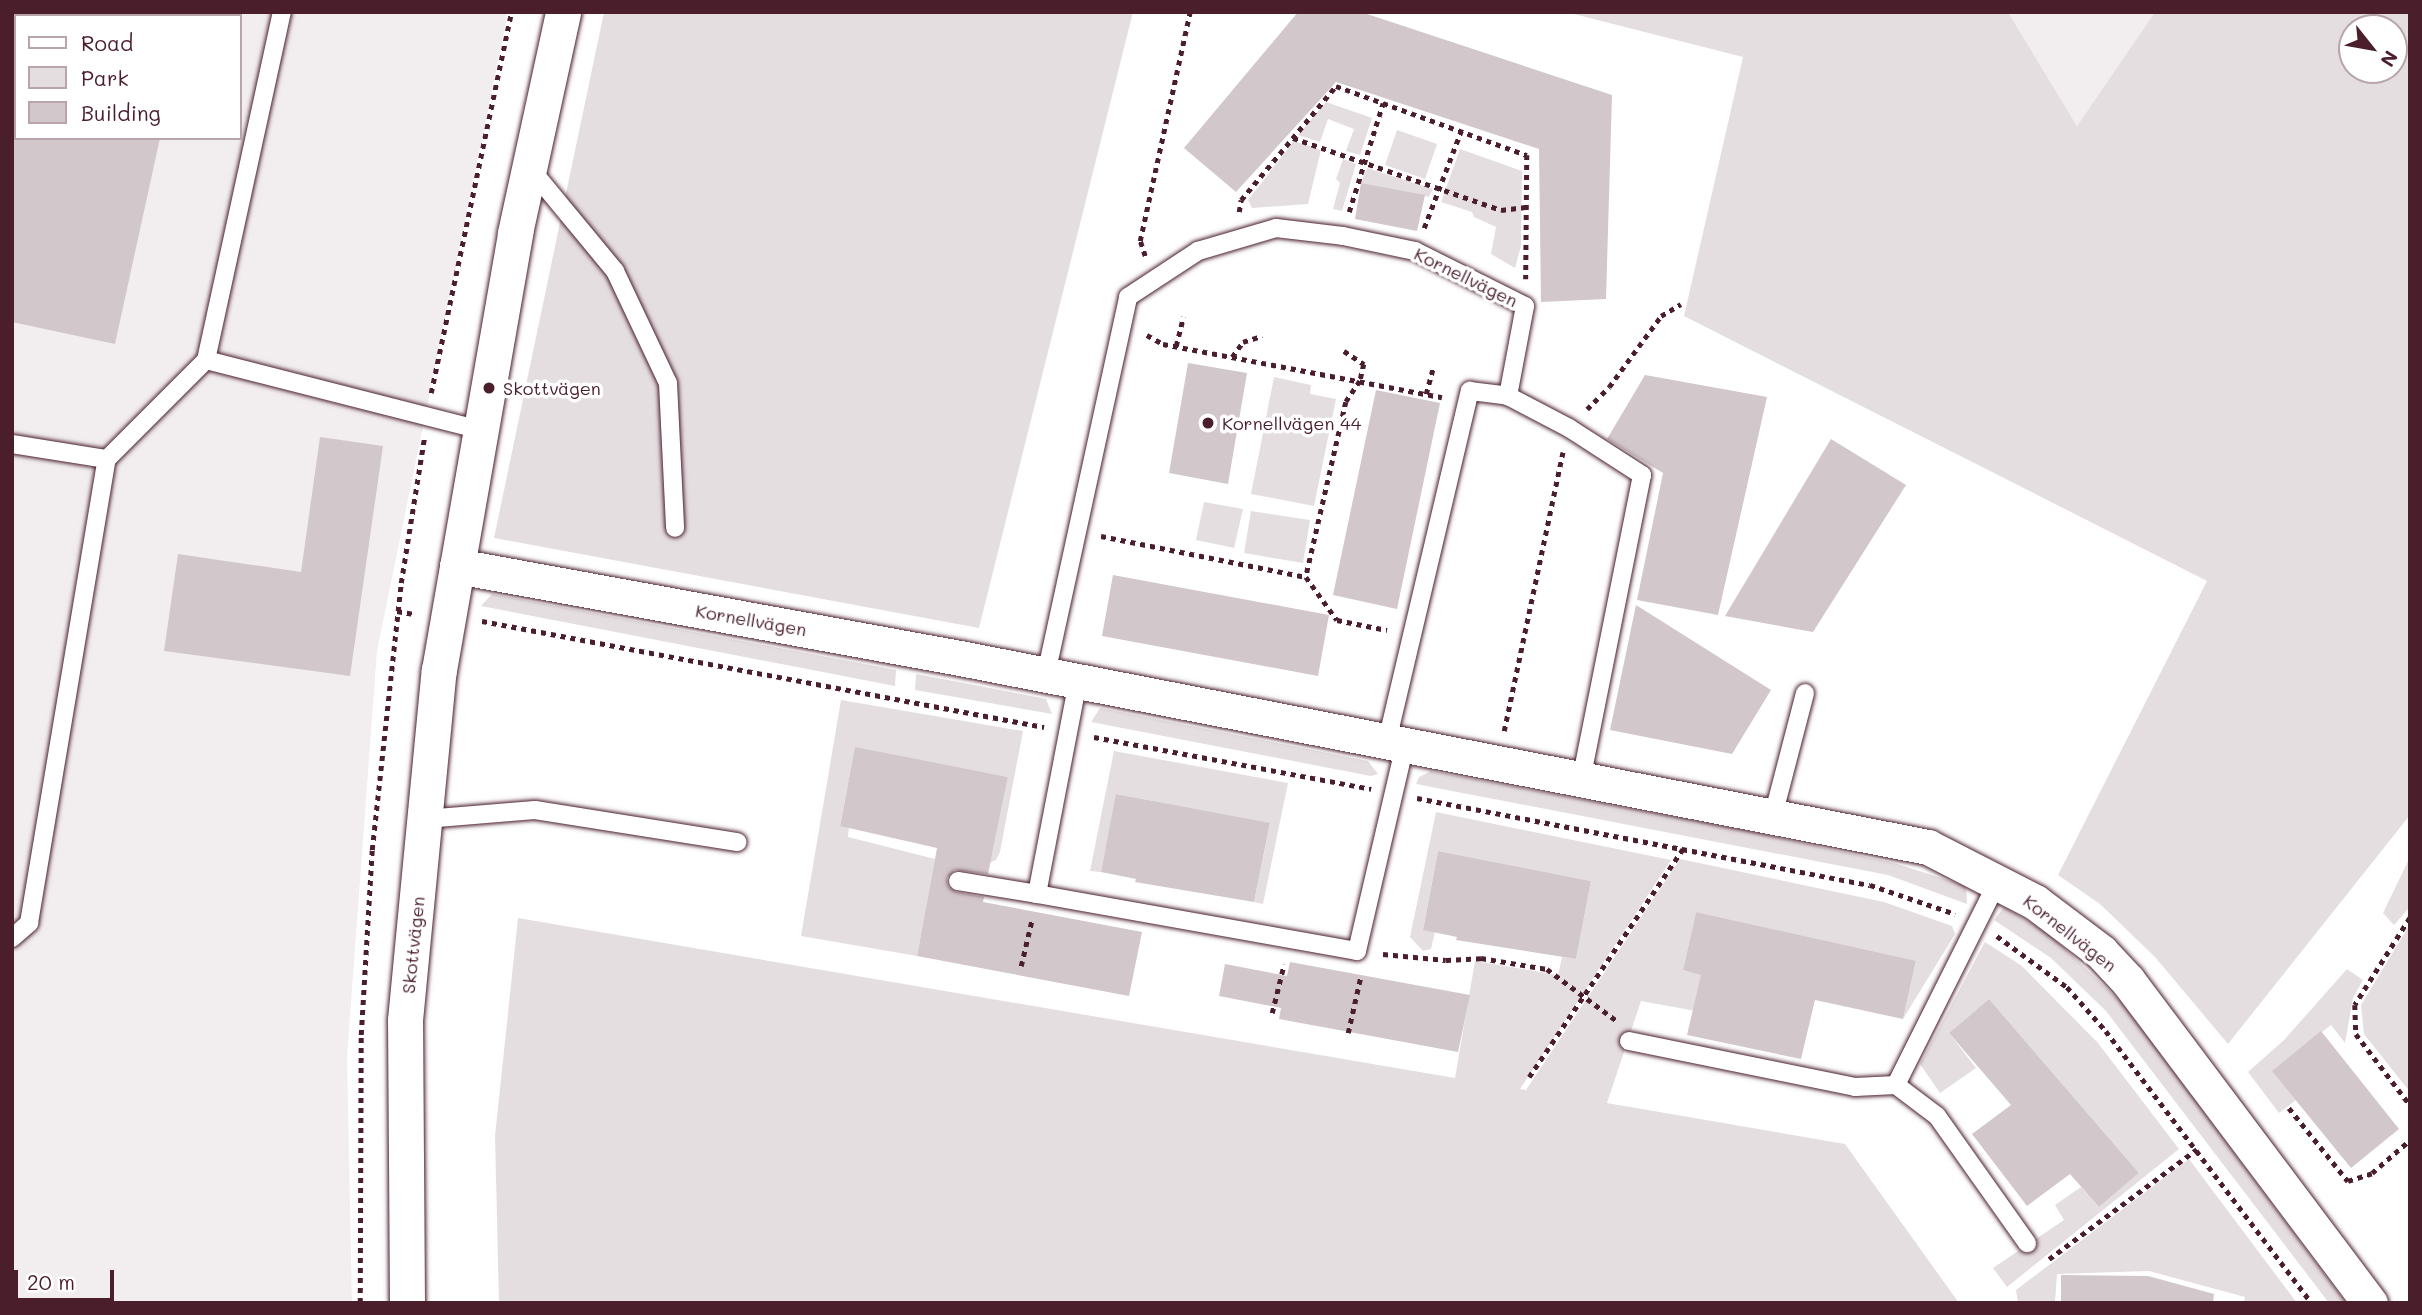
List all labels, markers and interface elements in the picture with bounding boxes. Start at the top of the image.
legend [14,14,242,140]
north arrow [2338,14,2408,84]
text: Road [81,29,133,56]
text: N [2375,46,2404,72]
text: Park [81,64,129,91]
text: Building [81,99,161,126]
street label: Kornellvägen [1411,243,1521,311]
place label: Skottvägen [503,377,601,399]
marker: Skottvägen [481,380,497,396]
place label: Kornellvägen 44 [1222,412,1361,434]
marker: Kornellvägen 44 [1200,415,1216,431]
street label: Kornellvägen [694,600,808,640]
street label: Kornellvägen [2019,890,2121,976]
street label: Skottvägen [397,895,429,995]
scale bar [18,1256,117,1300]
text: 20 m [27,1268,75,1295]

